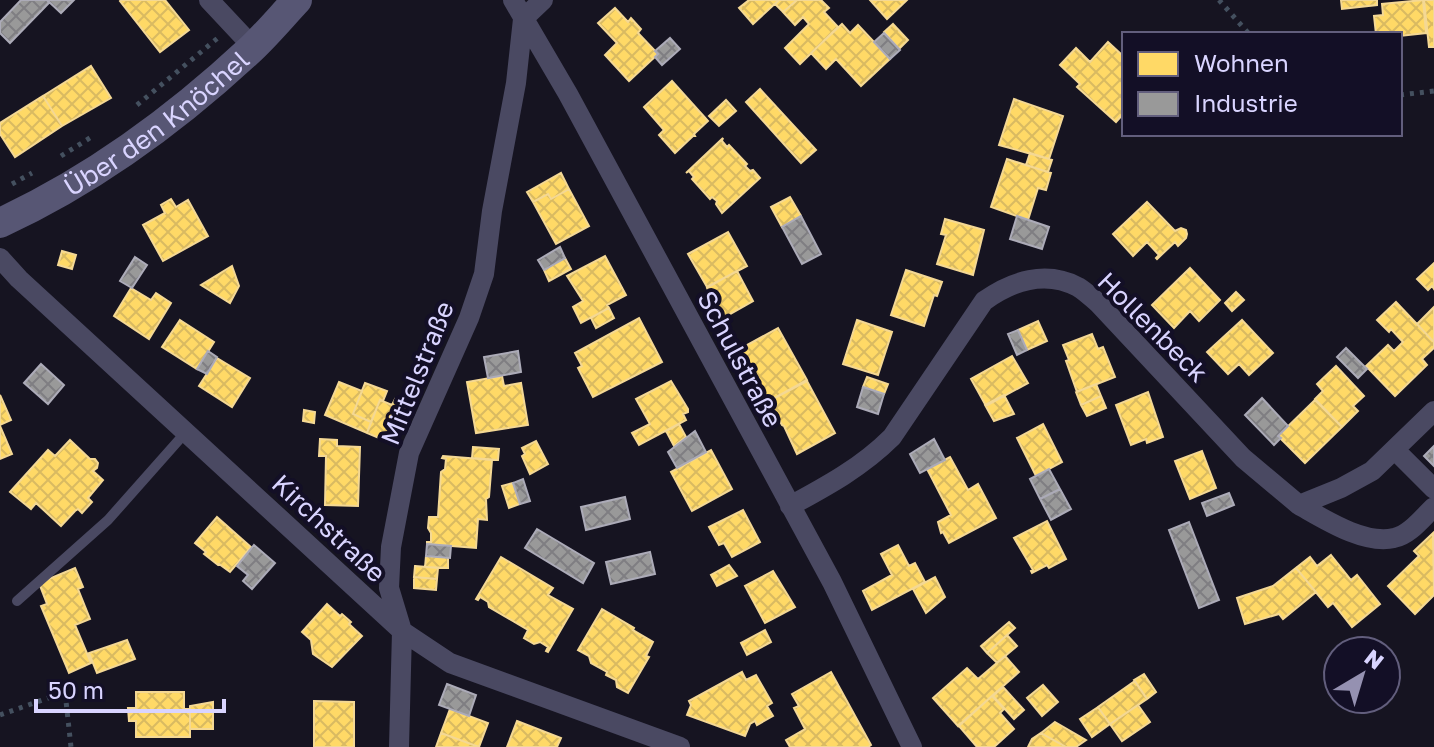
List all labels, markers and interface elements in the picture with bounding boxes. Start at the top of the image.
legend [1122,32,1402,136]
street label: Über den Knöchel [58,44,255,202]
text: Wohnen [1194,48,1289,77]
text: Industrie [1194,88,1298,117]
street label: Hollenbeck [1092,266,1215,389]
street label: Schulstraße [691,286,789,432]
street label: Mittelstraße [374,297,460,449]
street label: Kirchstraße [266,468,392,588]
north arrow [1322,635,1402,715]
text: N [1360,643,1390,675]
scale bar [36,663,224,713]
text: 50 m [48,675,104,704]

